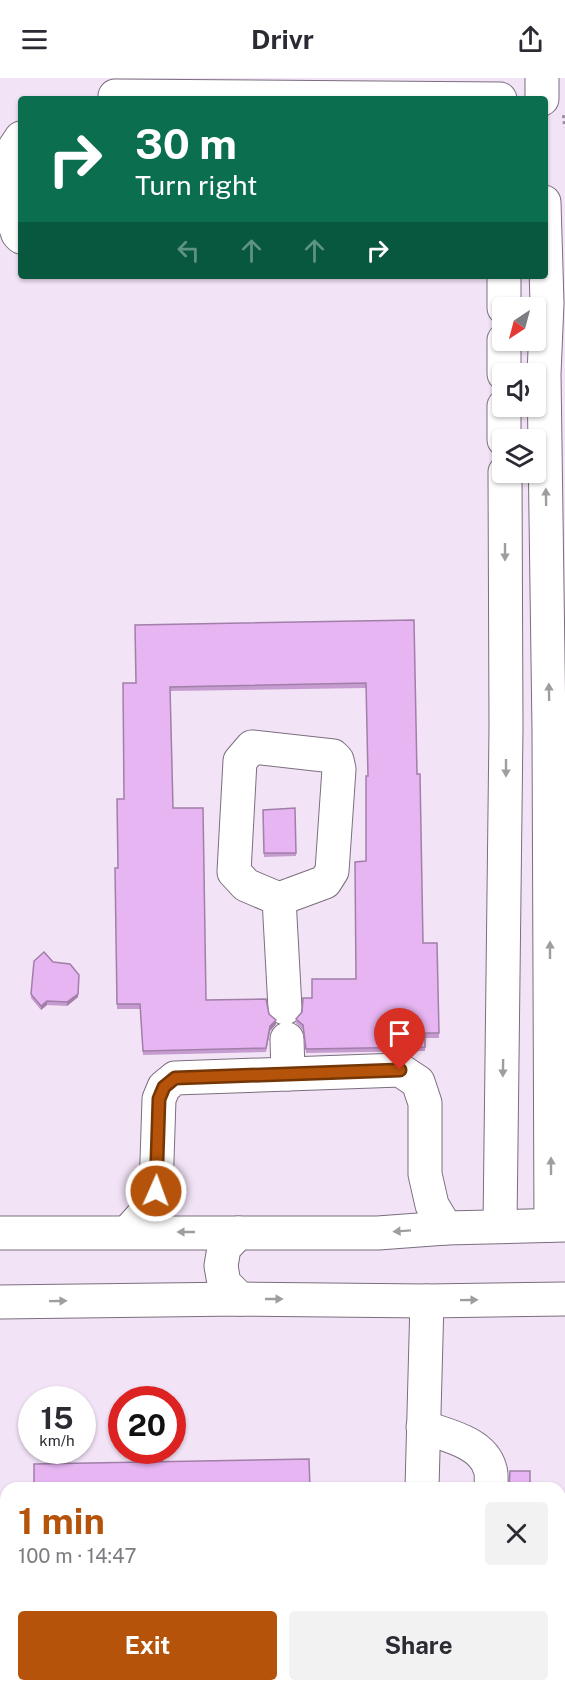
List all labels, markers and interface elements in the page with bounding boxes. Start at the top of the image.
icon: menu [18,23,51,56]
text: Drivr [251,23,314,55]
icon: share [514,23,547,56]
text: 30 m [135,119,237,168]
icon: right [36,120,114,198]
text: Turn right [135,169,258,201]
icon: left [172,234,205,267]
icon: ahead [235,234,268,267]
icon: ahead [298,234,331,267]
icon: right [361,234,394,267]
north arrow [492,297,546,351]
map controls [492,297,546,483]
button: sound [492,363,546,417]
button: layers [492,429,546,483]
one-way arrow [541,488,551,507]
one-way arrow [500,542,510,561]
one-way arrow [544,683,554,702]
one-way arrow [501,758,510,777]
one-way arrow [545,941,555,960]
pin [374,1008,425,1070]
icon: arrive [383,1017,416,1050]
one-way arrow [498,1058,508,1077]
one-way arrow [546,1157,556,1176]
position arrow [124,1159,188,1223]
one-way arrow [392,1226,411,1236]
one-way arrow [176,1227,195,1237]
one-way arrow [265,1294,284,1304]
one-way arrow [460,1295,479,1305]
one-way arrow [49,1297,68,1306]
speed limit sign: 20 [108,1386,186,1464]
text: 15 [40,1400,74,1436]
text: km/h [39,1432,75,1449]
text: 1 min [18,1500,105,1542]
button: close [485,1502,548,1565]
text: 100 m · 14:47 [18,1544,137,1568]
button: Exit [18,1611,277,1680]
button: Share [289,1611,548,1680]

